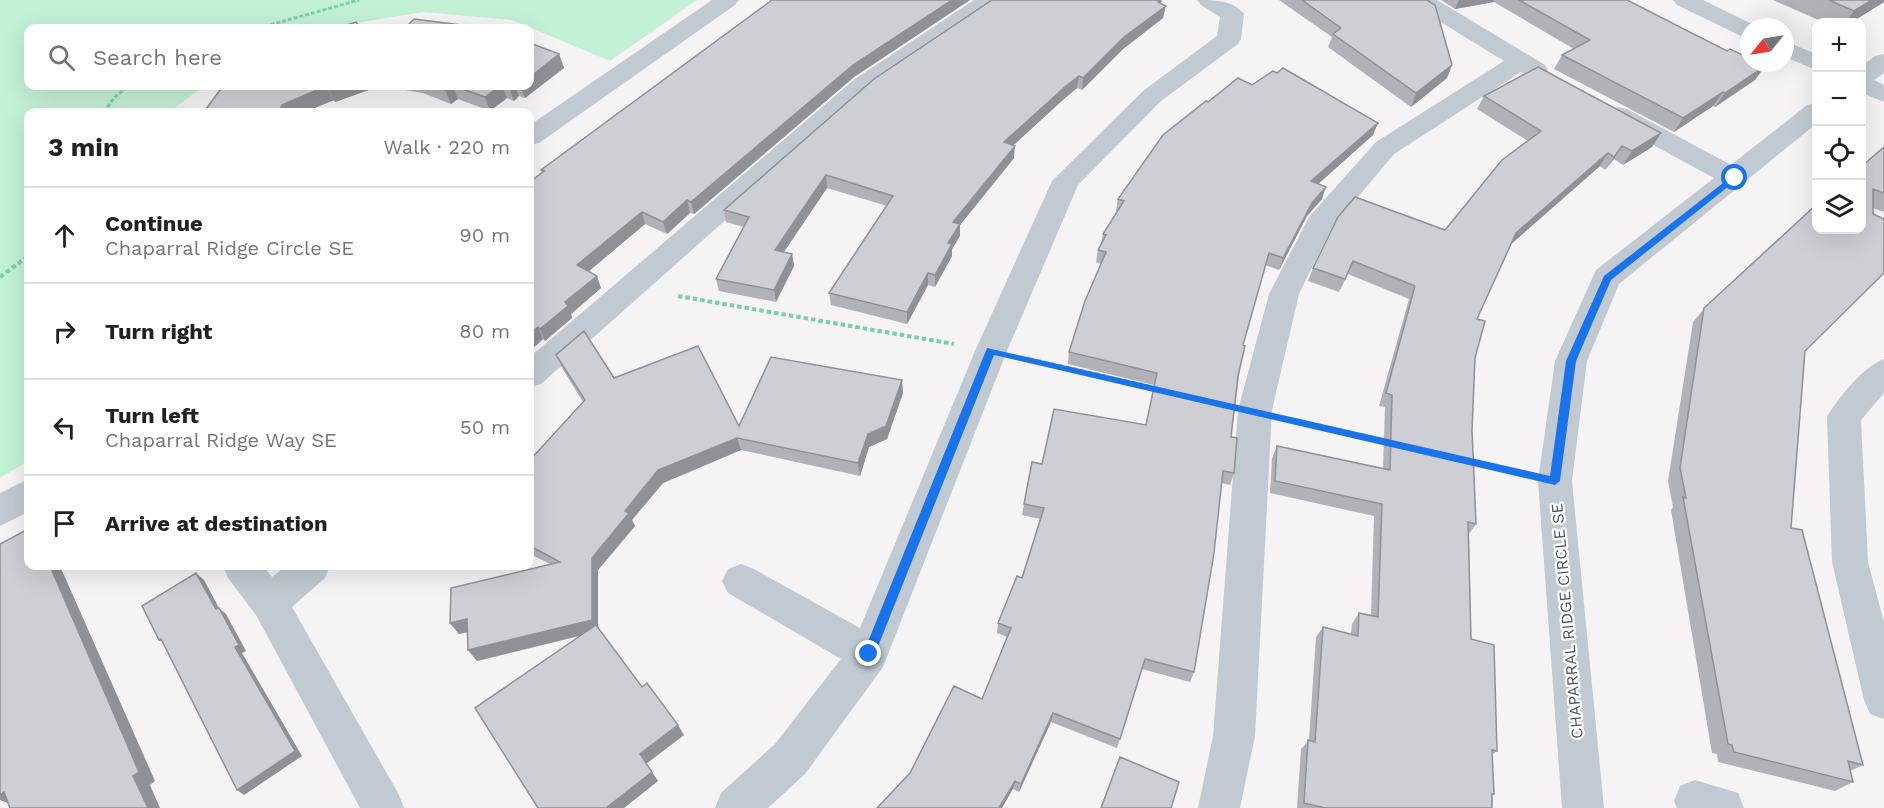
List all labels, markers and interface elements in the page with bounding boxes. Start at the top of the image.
north arrow [1740,18,1794,72]
map controls [1812,18,1866,234]
button: + [1812,18,1866,72]
search box [24,24,534,90]
icon: search [45,41,78,74]
text: Search here [93,45,222,70]
button: − [1812,72,1866,126]
button: locate [1812,126,1866,180]
text: 3 min [48,132,119,162]
text: Walk · 220 m [383,135,510,159]
route start [1721,164,1747,190]
button: layers [1812,180,1866,234]
text: Continue [105,211,203,236]
icon: ahead [48,219,81,252]
text: 90 m [459,223,510,247]
text: Chaparral Ridge Circle SE [105,236,354,260]
icon: right [48,315,81,348]
text: Turn right [105,319,212,344]
text: 80 m [459,319,510,343]
text: Turn left [105,403,199,428]
icon: left [48,411,81,444]
text: 50 m [460,415,510,439]
text: Chaparral Ridge Way SE [105,428,337,452]
street label: CHAPARRAL RIDGE CIRCLE SE [1547,502,1587,740]
icon: arrive [48,507,81,540]
text: Arrive at destination [105,511,328,536]
route end [855,640,881,666]

